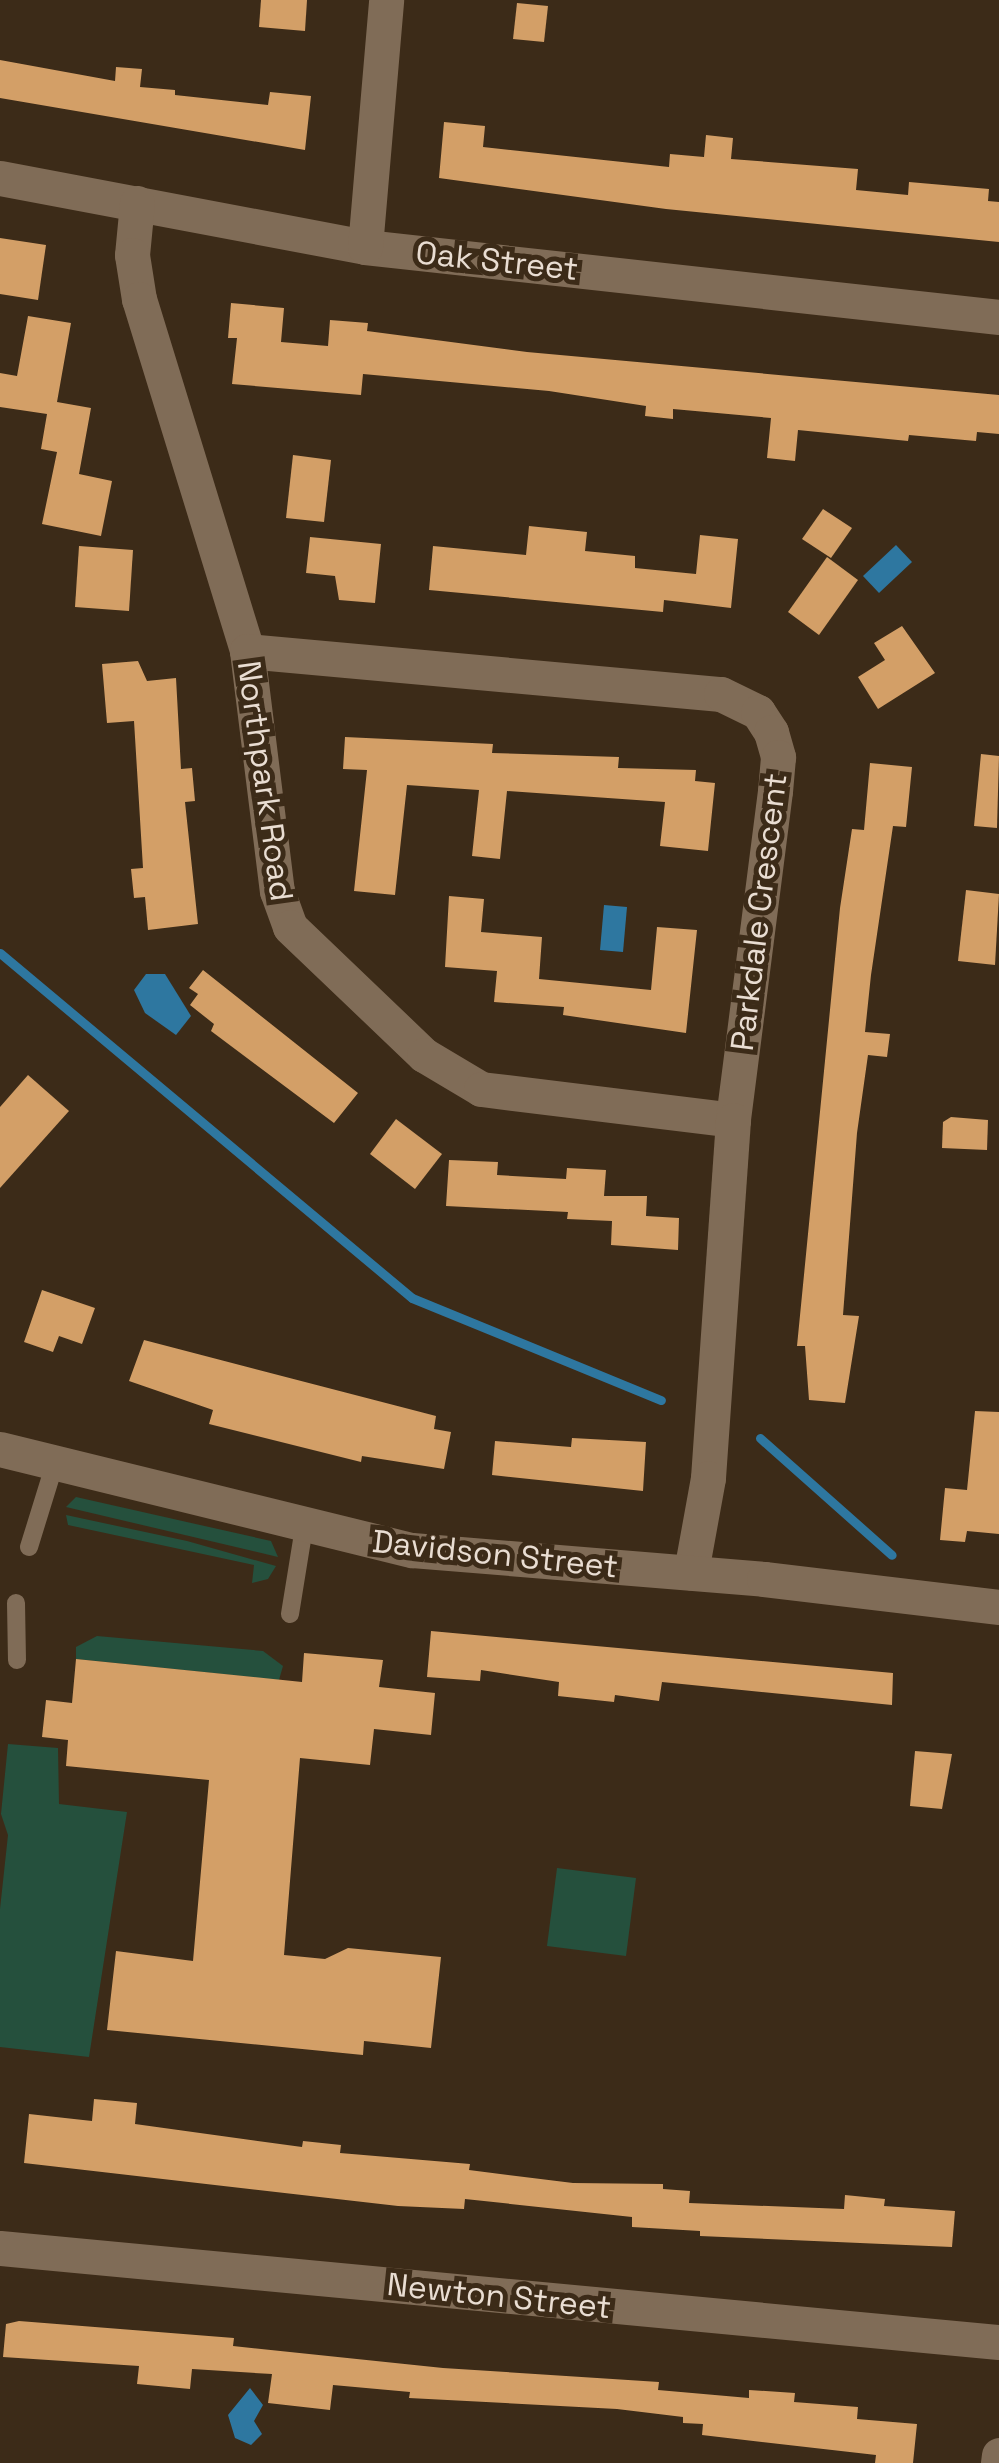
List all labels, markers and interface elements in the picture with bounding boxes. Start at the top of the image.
street label: Oak Street [414,233,580,289]
street label: Northpark Road [229,658,301,904]
street label: Parkdale Crescent [723,771,795,1053]
street label: Davidson Street [370,1522,620,1586]
street label: Newton Street [385,2265,613,2327]

